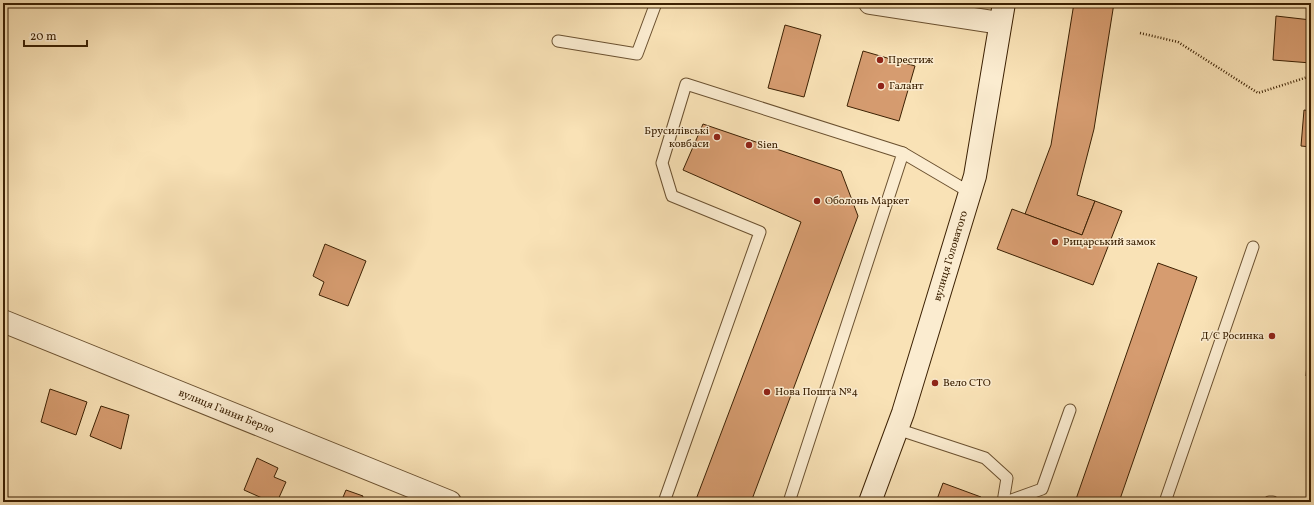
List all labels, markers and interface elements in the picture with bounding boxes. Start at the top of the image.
scale bar [24,22,87,48]
text: 20 m [30,29,57,45]
place label: Престиж [888,53,934,68]
marker: Престиж [875,55,885,65]
place label: Галант [889,79,924,94]
marker: Галант [876,81,886,91]
place label: Брусилівські ковбаси [644,124,709,152]
marker: Брусилівські ковбаси [712,132,722,142]
place label: Sien [757,138,779,153]
marker: Sien [744,140,754,150]
place label: Оболонь Маркет [825,194,910,209]
marker: Оболонь Маркет [812,196,822,206]
street label: вулиця Головатого [930,209,972,303]
place label: Рицарський замок [1063,235,1156,250]
marker: Рицарський замок [1050,237,1060,247]
place label: Д/С Росинка [1201,329,1265,344]
marker: Д/С Росинка [1267,331,1277,341]
place label: Вело СТО [943,376,991,391]
marker: Вело СТО [930,378,940,388]
street label: вулиця Ганни Берло [176,385,276,438]
place label: Нова Пошта №4 [775,385,859,400]
marker: Нова Пошта №4 [762,387,772,397]

